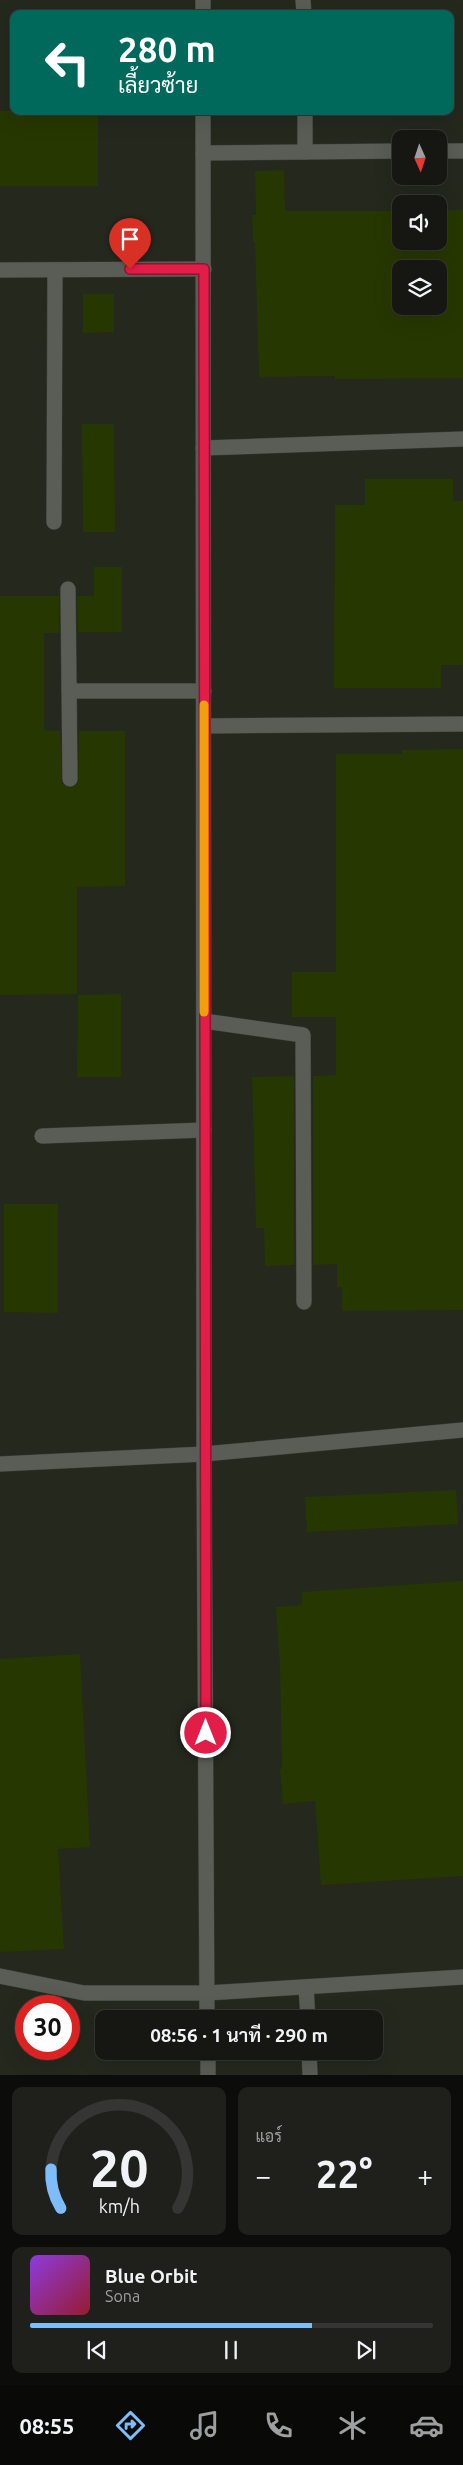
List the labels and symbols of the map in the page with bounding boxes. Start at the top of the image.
north arrow [392,130,448,185]
pin [109,218,151,269]
position arrow [179,1706,231,1758]
speed limit sign: 30 [15,1995,80,2060]

